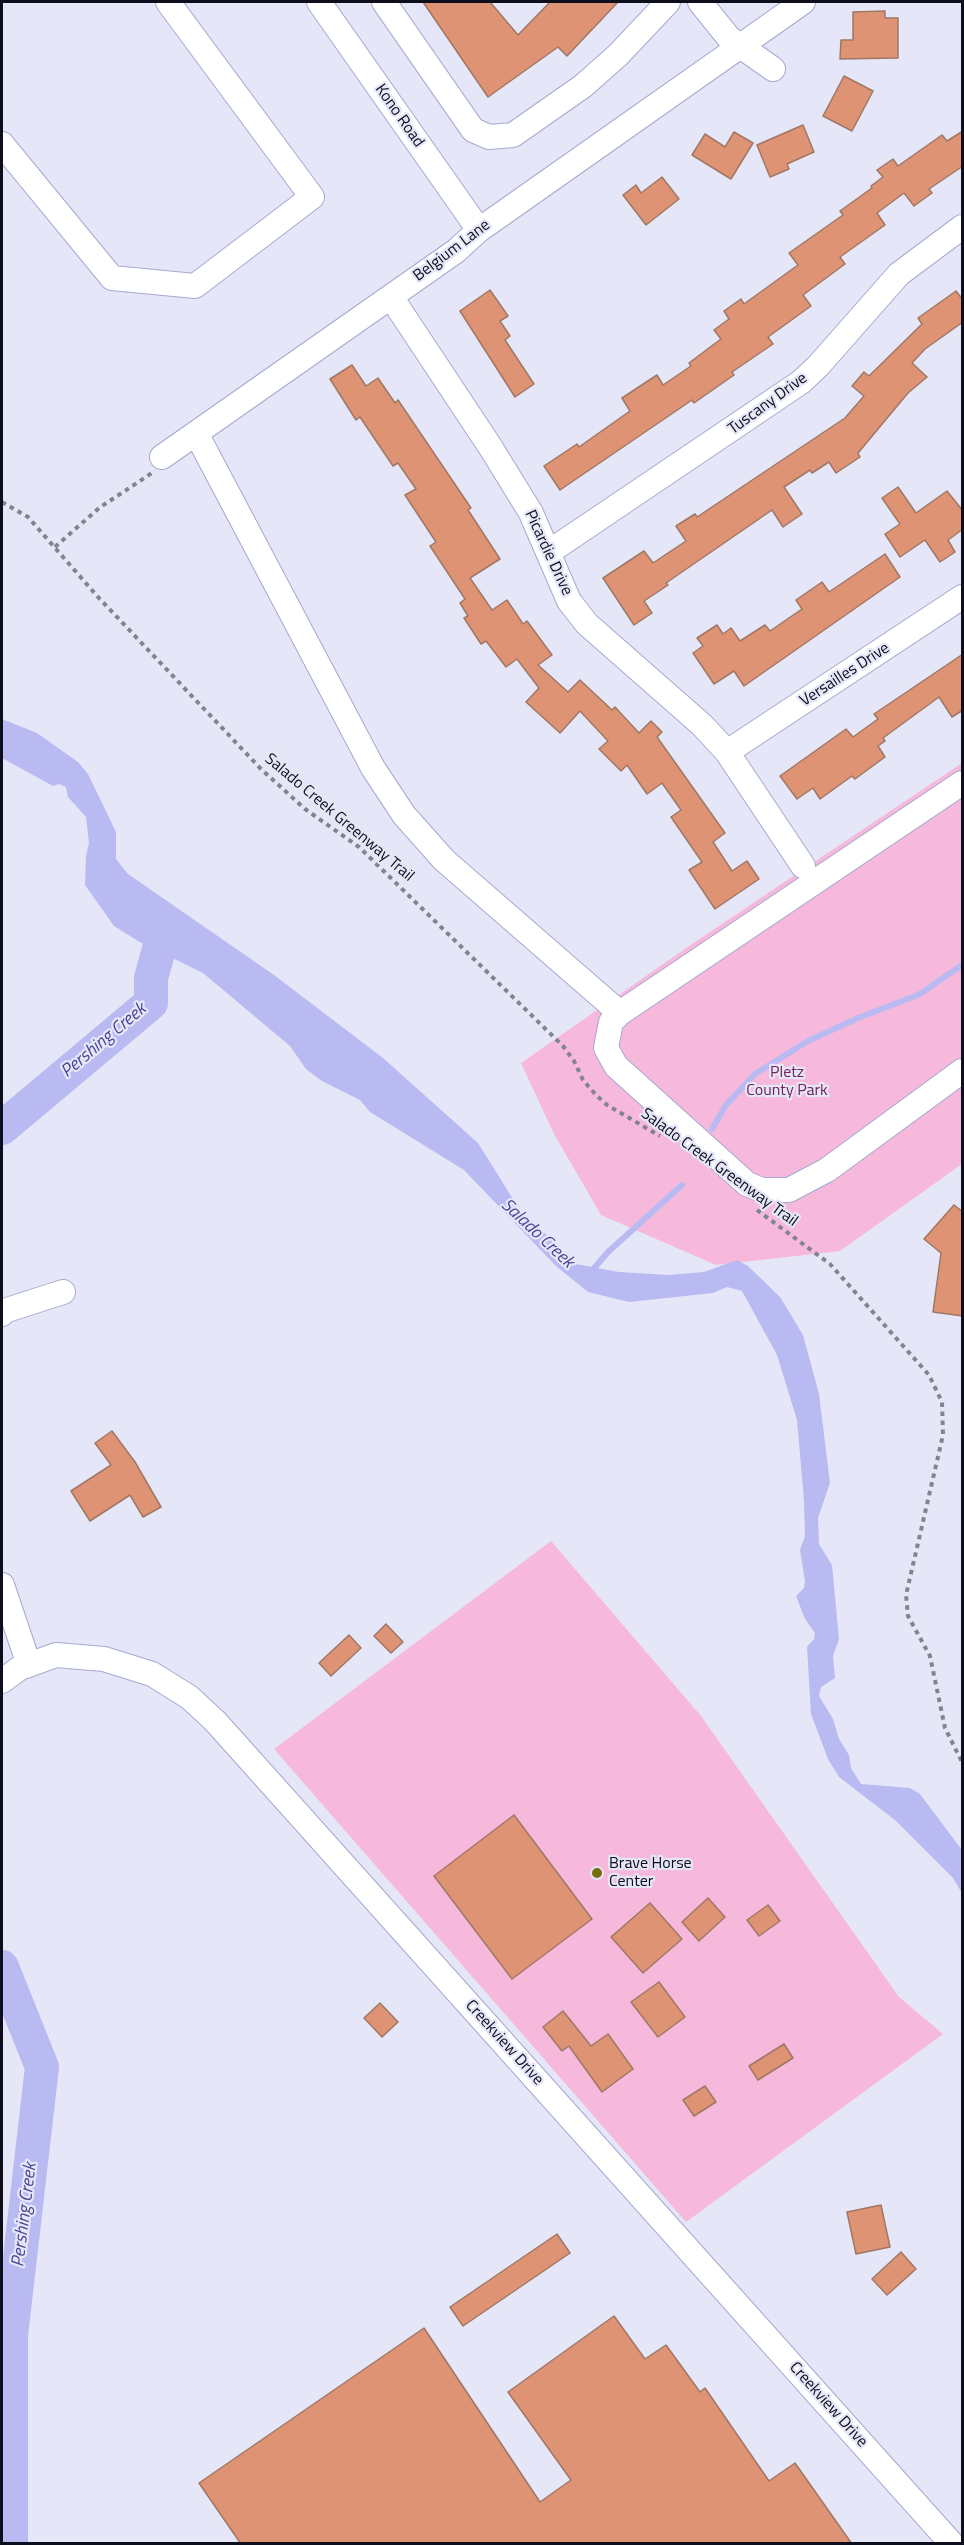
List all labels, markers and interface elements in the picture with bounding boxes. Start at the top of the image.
street label: Kono Road [370,81,428,151]
street label: Belgium Lane [410,216,494,286]
street label: Tuscany Drive [725,369,811,439]
street label: Picardie Drive [520,507,576,599]
street label: Versailles Drive [797,639,893,711]
street label: Salado Creek Greenway Trail [260,750,418,886]
water label: Pershing Creek [57,999,151,1083]
park label: Pletz County Park [746,1063,828,1101]
street label: Salado Creek Greenway Trail [637,1105,801,1231]
water label: Salado Creek [496,1195,578,1273]
place label: Brave Horse Center [609,1854,692,1892]
marker: Brave Horse Center [590,1866,604,1880]
street label: Creekview Drive [461,1997,547,2089]
water label: Pershing Creek [8,2162,42,2268]
street label: Creekview Drive [785,2359,871,2451]

